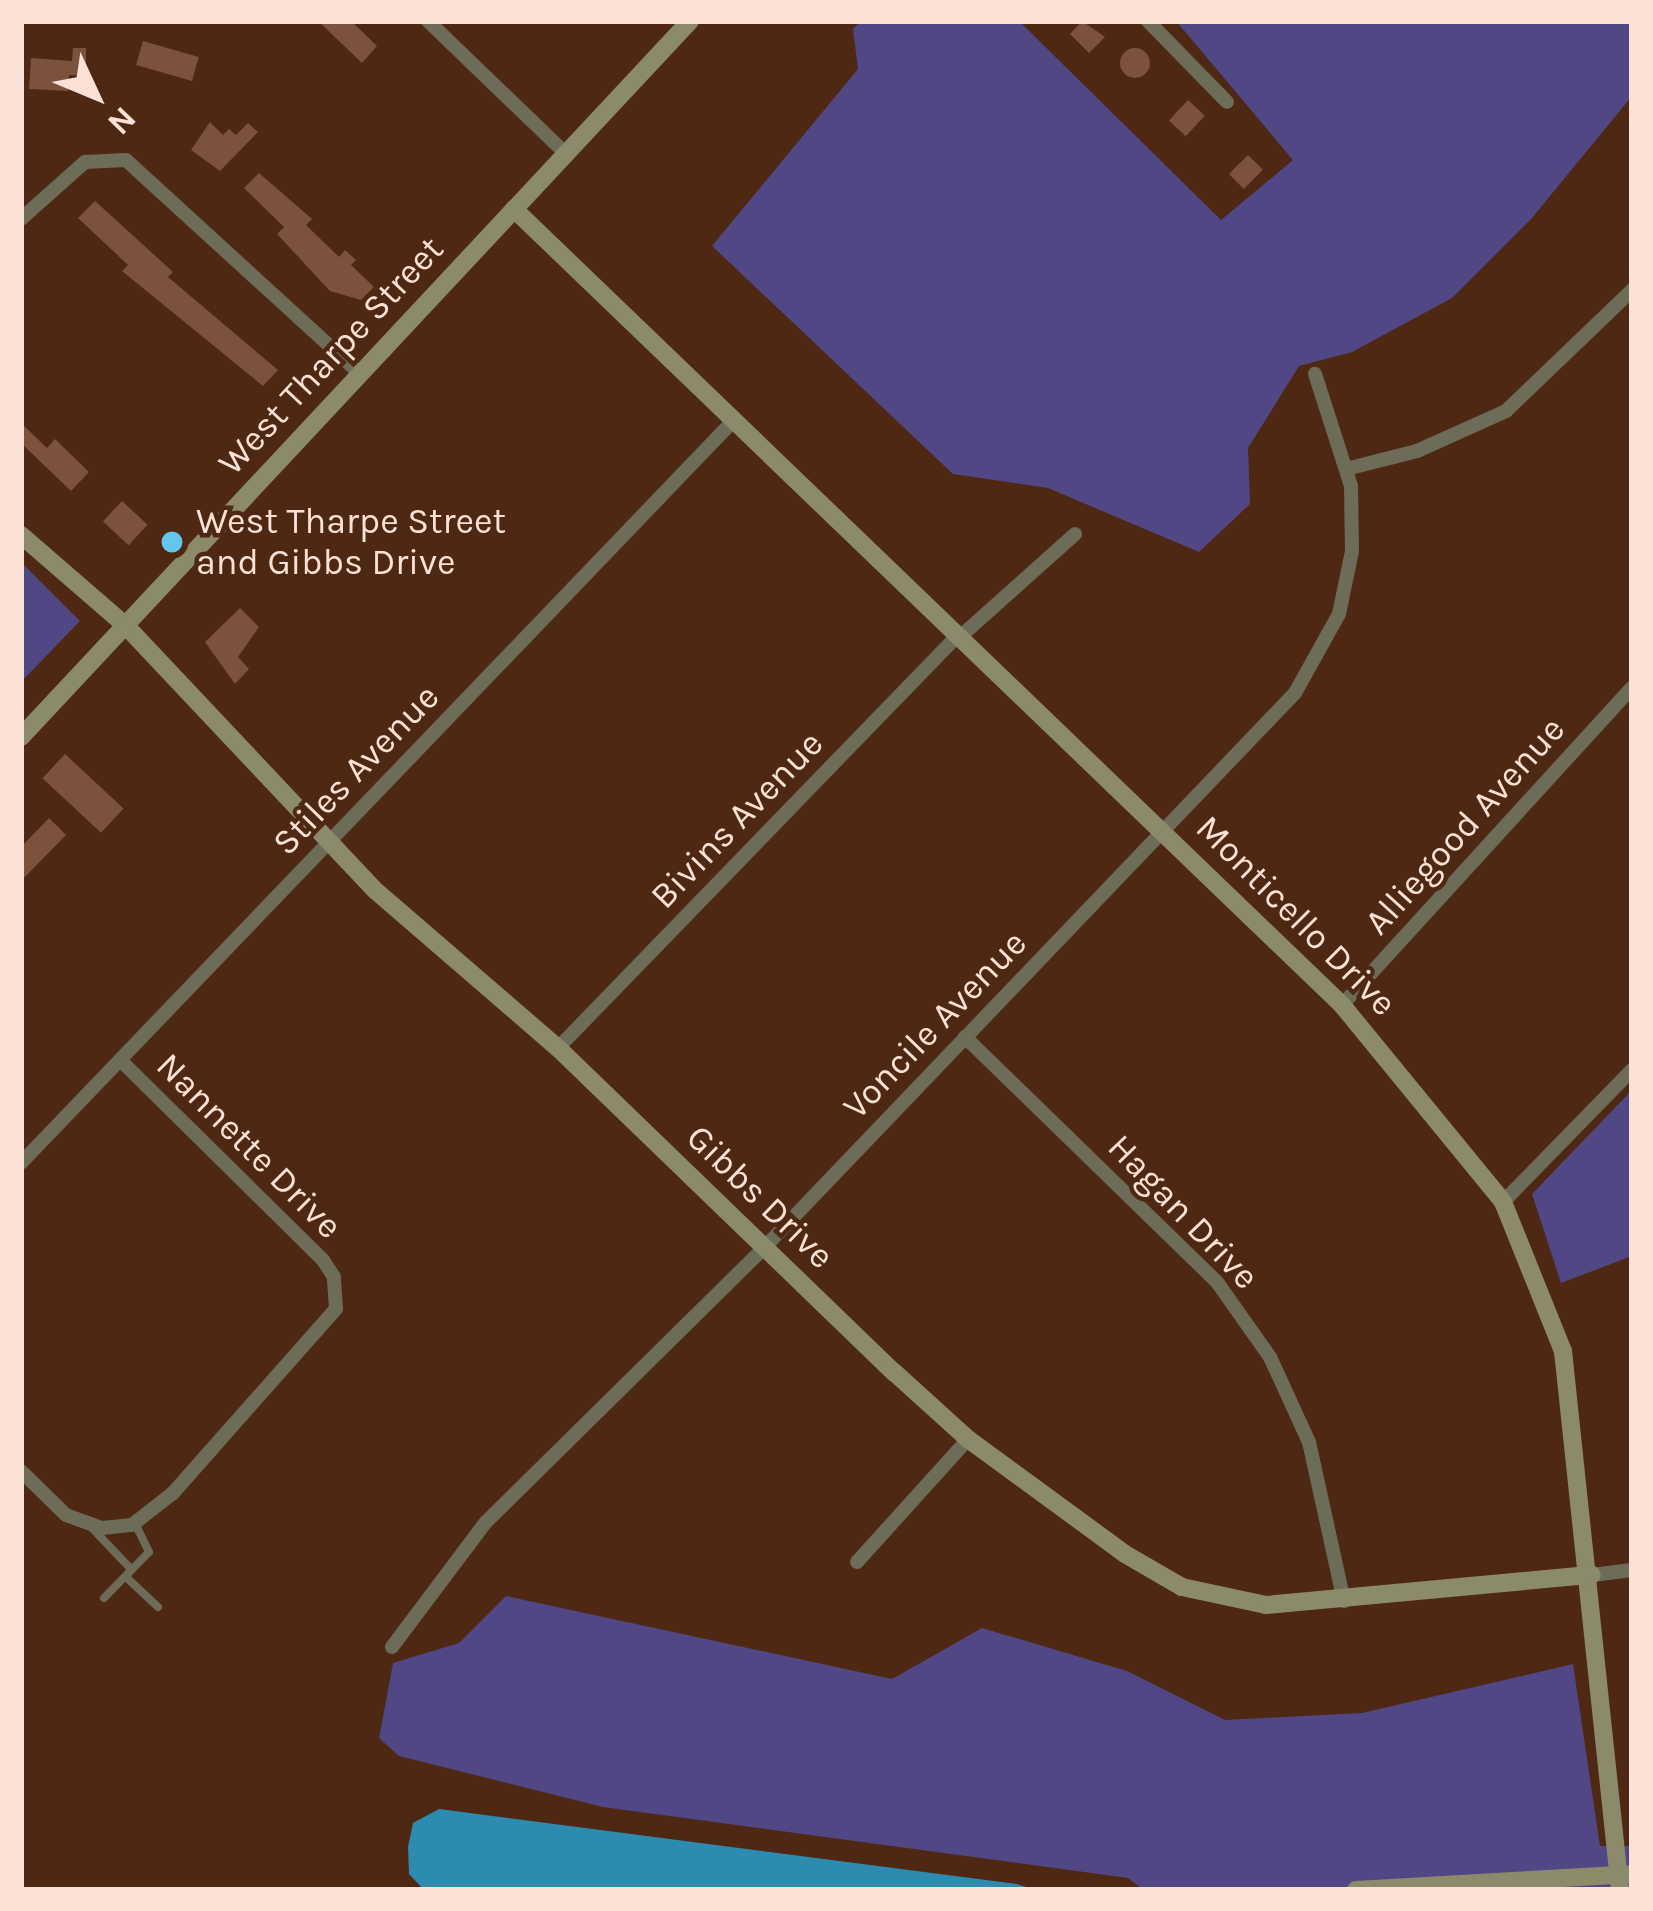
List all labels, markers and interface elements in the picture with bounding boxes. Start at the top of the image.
north arrow [36,36,156,156]
text: N [100,99,144,143]
street label: West Tharpe Street [209,228,453,484]
place label: West Tharpe Street and Gibbs Drive [196,499,506,584]
marker: West Tharpe Street and Gibbs Drive [159,529,185,555]
street label: Stiles Avenue [264,676,448,864]
street label: Alliegood Avenue [1356,708,1574,944]
street label: Bivins Avenue [642,722,832,918]
street label: Monticello Drive [1187,807,1405,1025]
street label: Voncile Avenue [834,922,1036,1128]
street label: Nannette Drive [147,1044,351,1248]
street label: Gibbs Drive [677,1116,843,1278]
street label: Hagan Drive [1099,1126,1267,1298]

